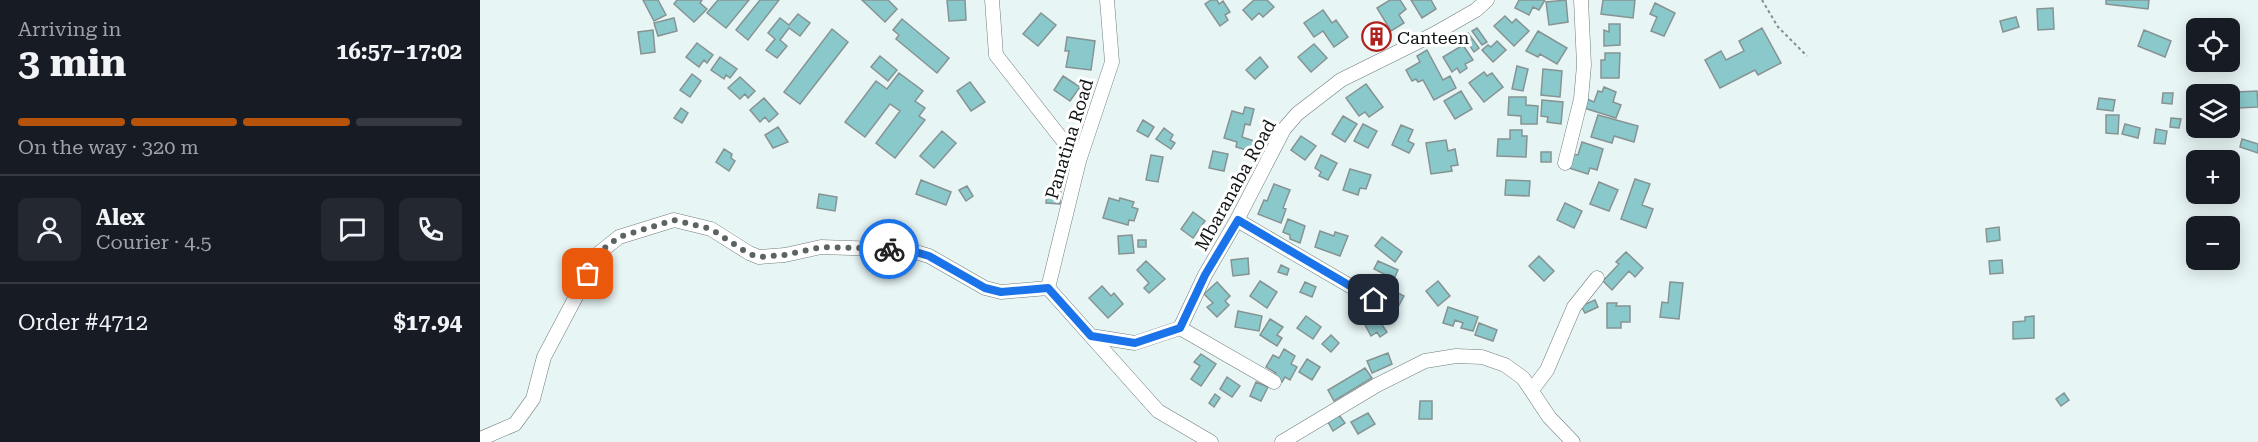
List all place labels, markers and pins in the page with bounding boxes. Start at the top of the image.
building icon: Canteen [1360,21,1392,53]
place label: Canteen [1397,27,1470,48]
pin [562,248,613,299]
pin [1348,274,1399,325]

